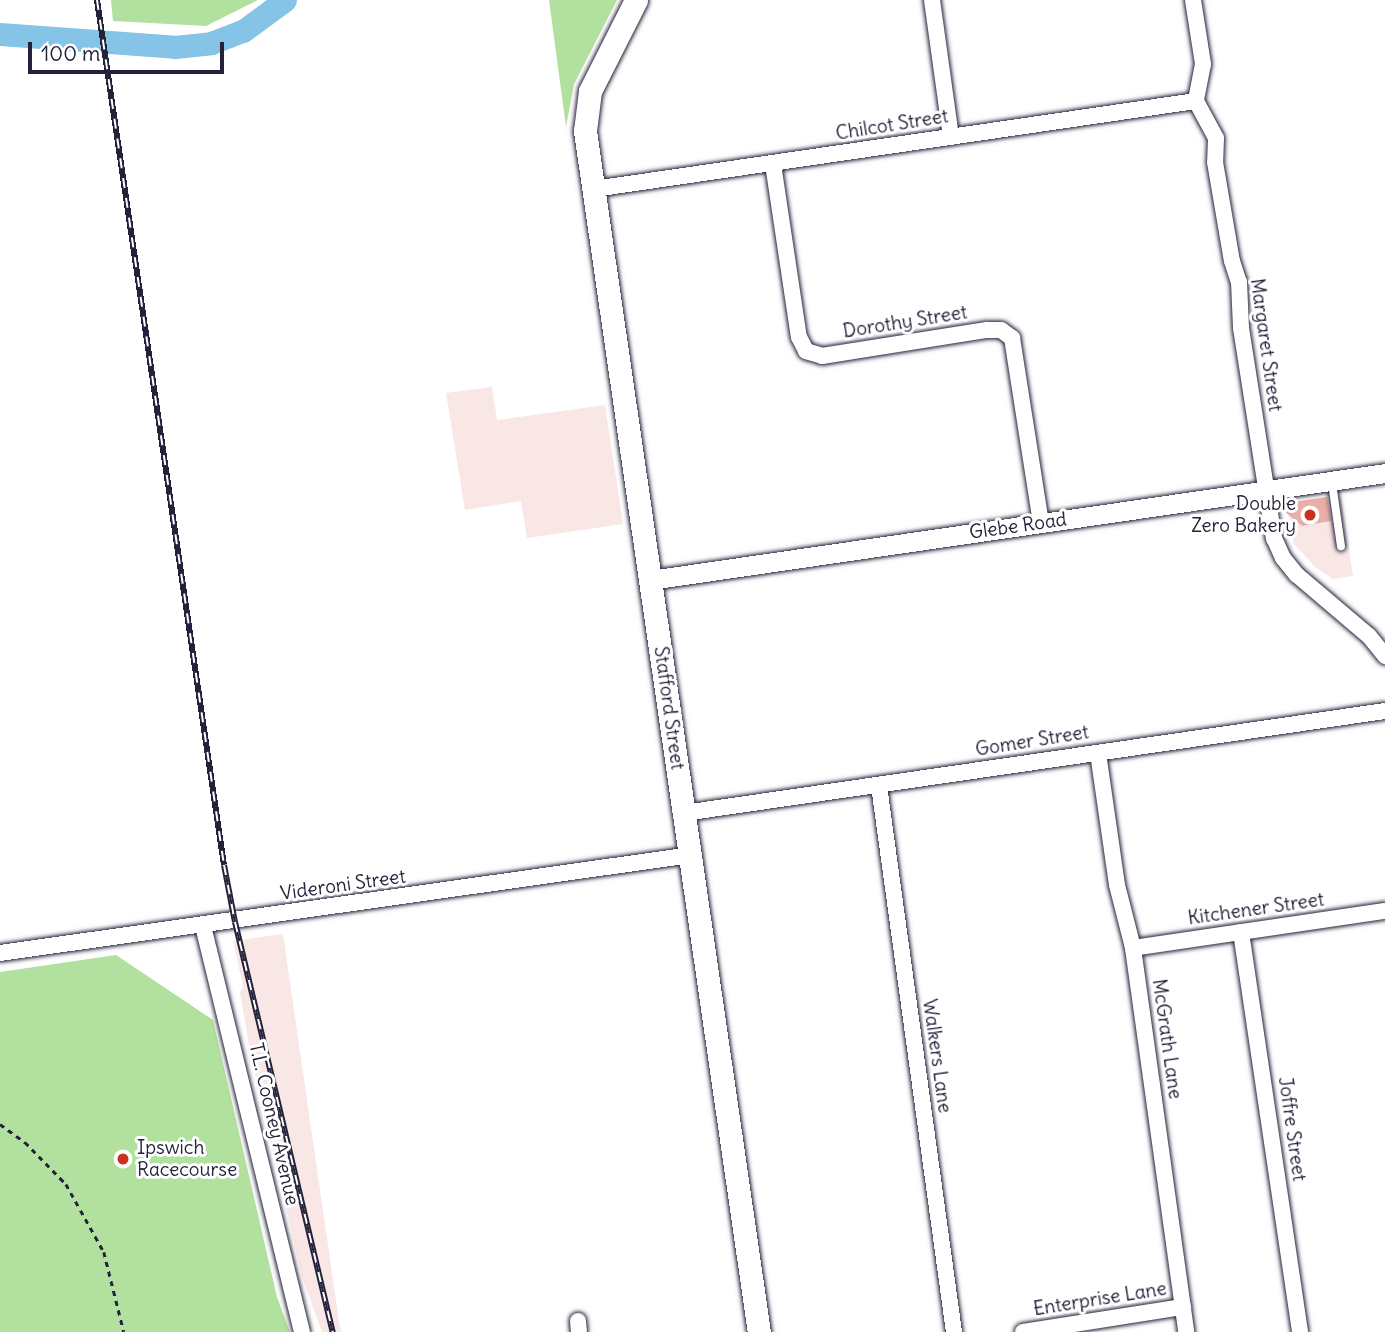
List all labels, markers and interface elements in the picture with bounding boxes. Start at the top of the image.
scale bar [32,28,228,72]
text: 100 m [41,40,100,67]
street label: Chilcot Street [834,105,950,145]
street label: Margaret Street [1245,277,1287,413]
street label: Dorothy Street [841,301,969,343]
place label: Double Zero Bakery [1191,493,1296,537]
marker: Double Zero Bakery [1302,507,1318,523]
street label: Glebe Road [968,508,1068,544]
street label: Stafford Street [649,645,689,771]
street label: Gomer Street [974,721,1090,761]
street label: Videroni Street [279,865,407,905]
street label: Kitchener Street [1186,888,1326,930]
street label: McGrath Lane [1147,977,1187,1101]
street label: Walkers Lane [918,998,956,1114]
street label: T.L. Cooney Avenue [244,1041,304,1207]
street label: Joffre Street [1273,1075,1311,1183]
place label: Ipswich Racecourse [137,1137,237,1181]
marker: Ipswich Racecourse [115,1151,131,1167]
street label: Enterprise Lane [1032,1277,1168,1321]

